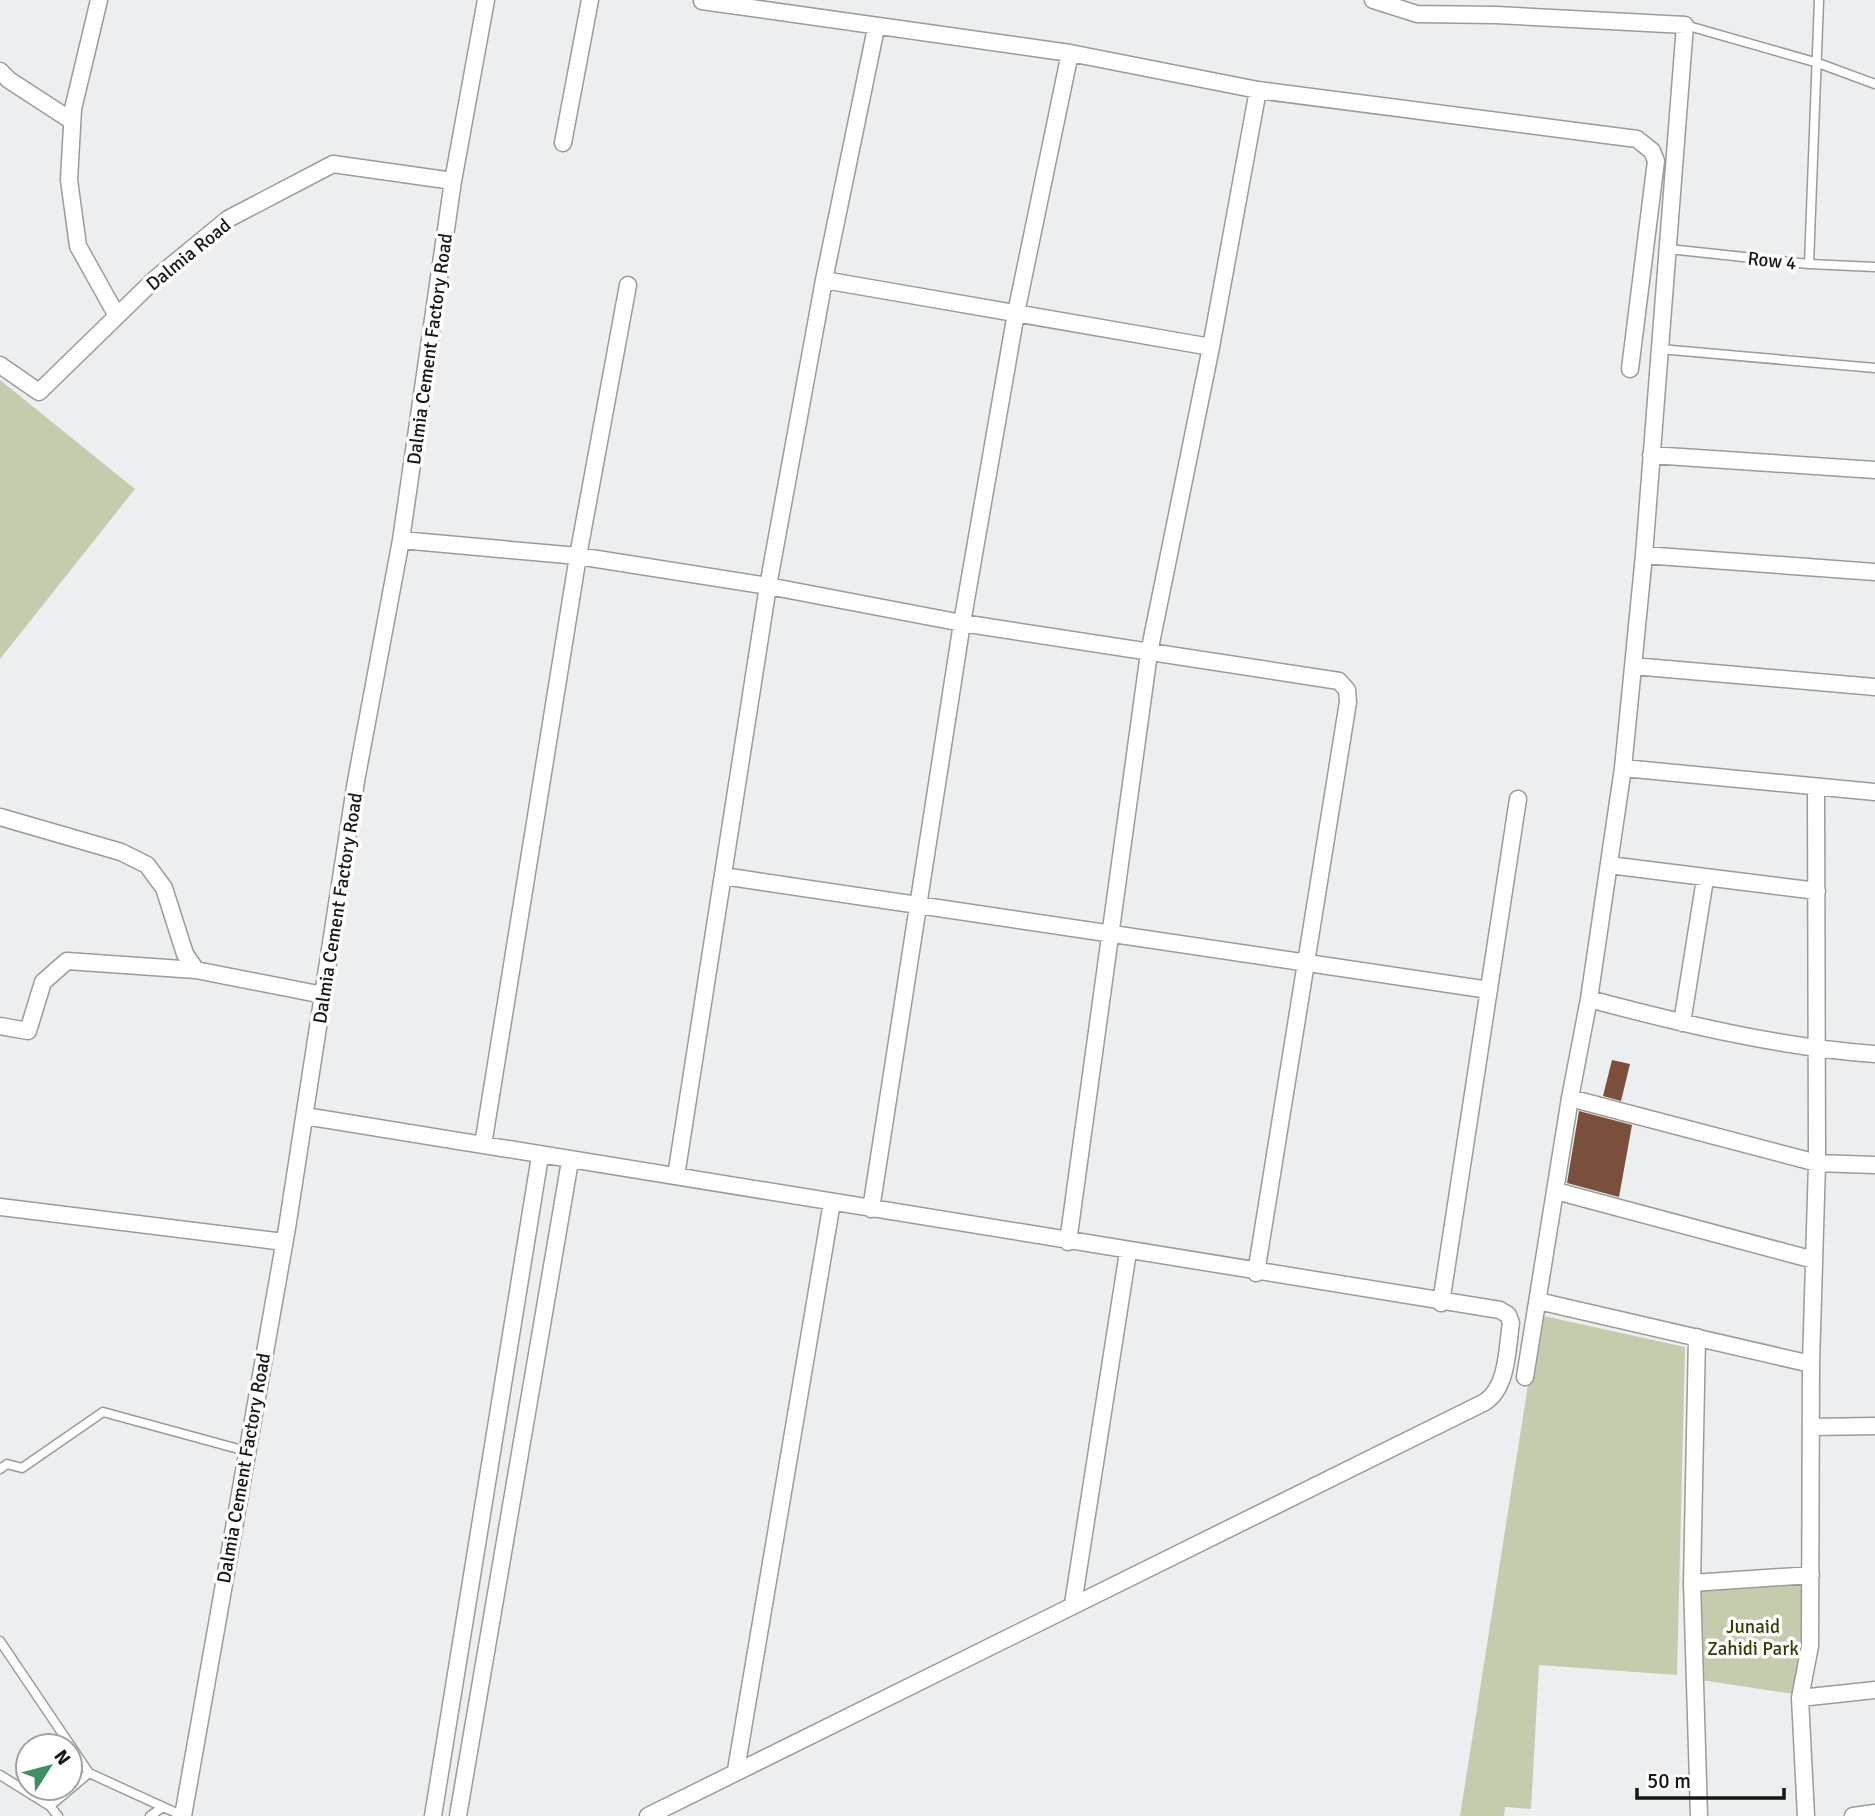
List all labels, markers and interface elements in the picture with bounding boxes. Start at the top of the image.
street label: Dalmia Road [141,213,236,296]
street label: Dalmia Cement Factory Road [402,232,458,466]
street label: Row 4 [1746,246,1798,275]
street label: Dalmia Cement Factory Road [308,791,368,1025]
street label: Dalmia Cement Factory Road [212,1351,276,1585]
park label: Junaid Zahidi Park [1707,1615,1799,1661]
north arrow [14,1732,84,1802]
text: N [48,1745,76,1770]
scale bar [1637,1756,1784,1800]
text: 50 m [1647,1768,1691,1794]

